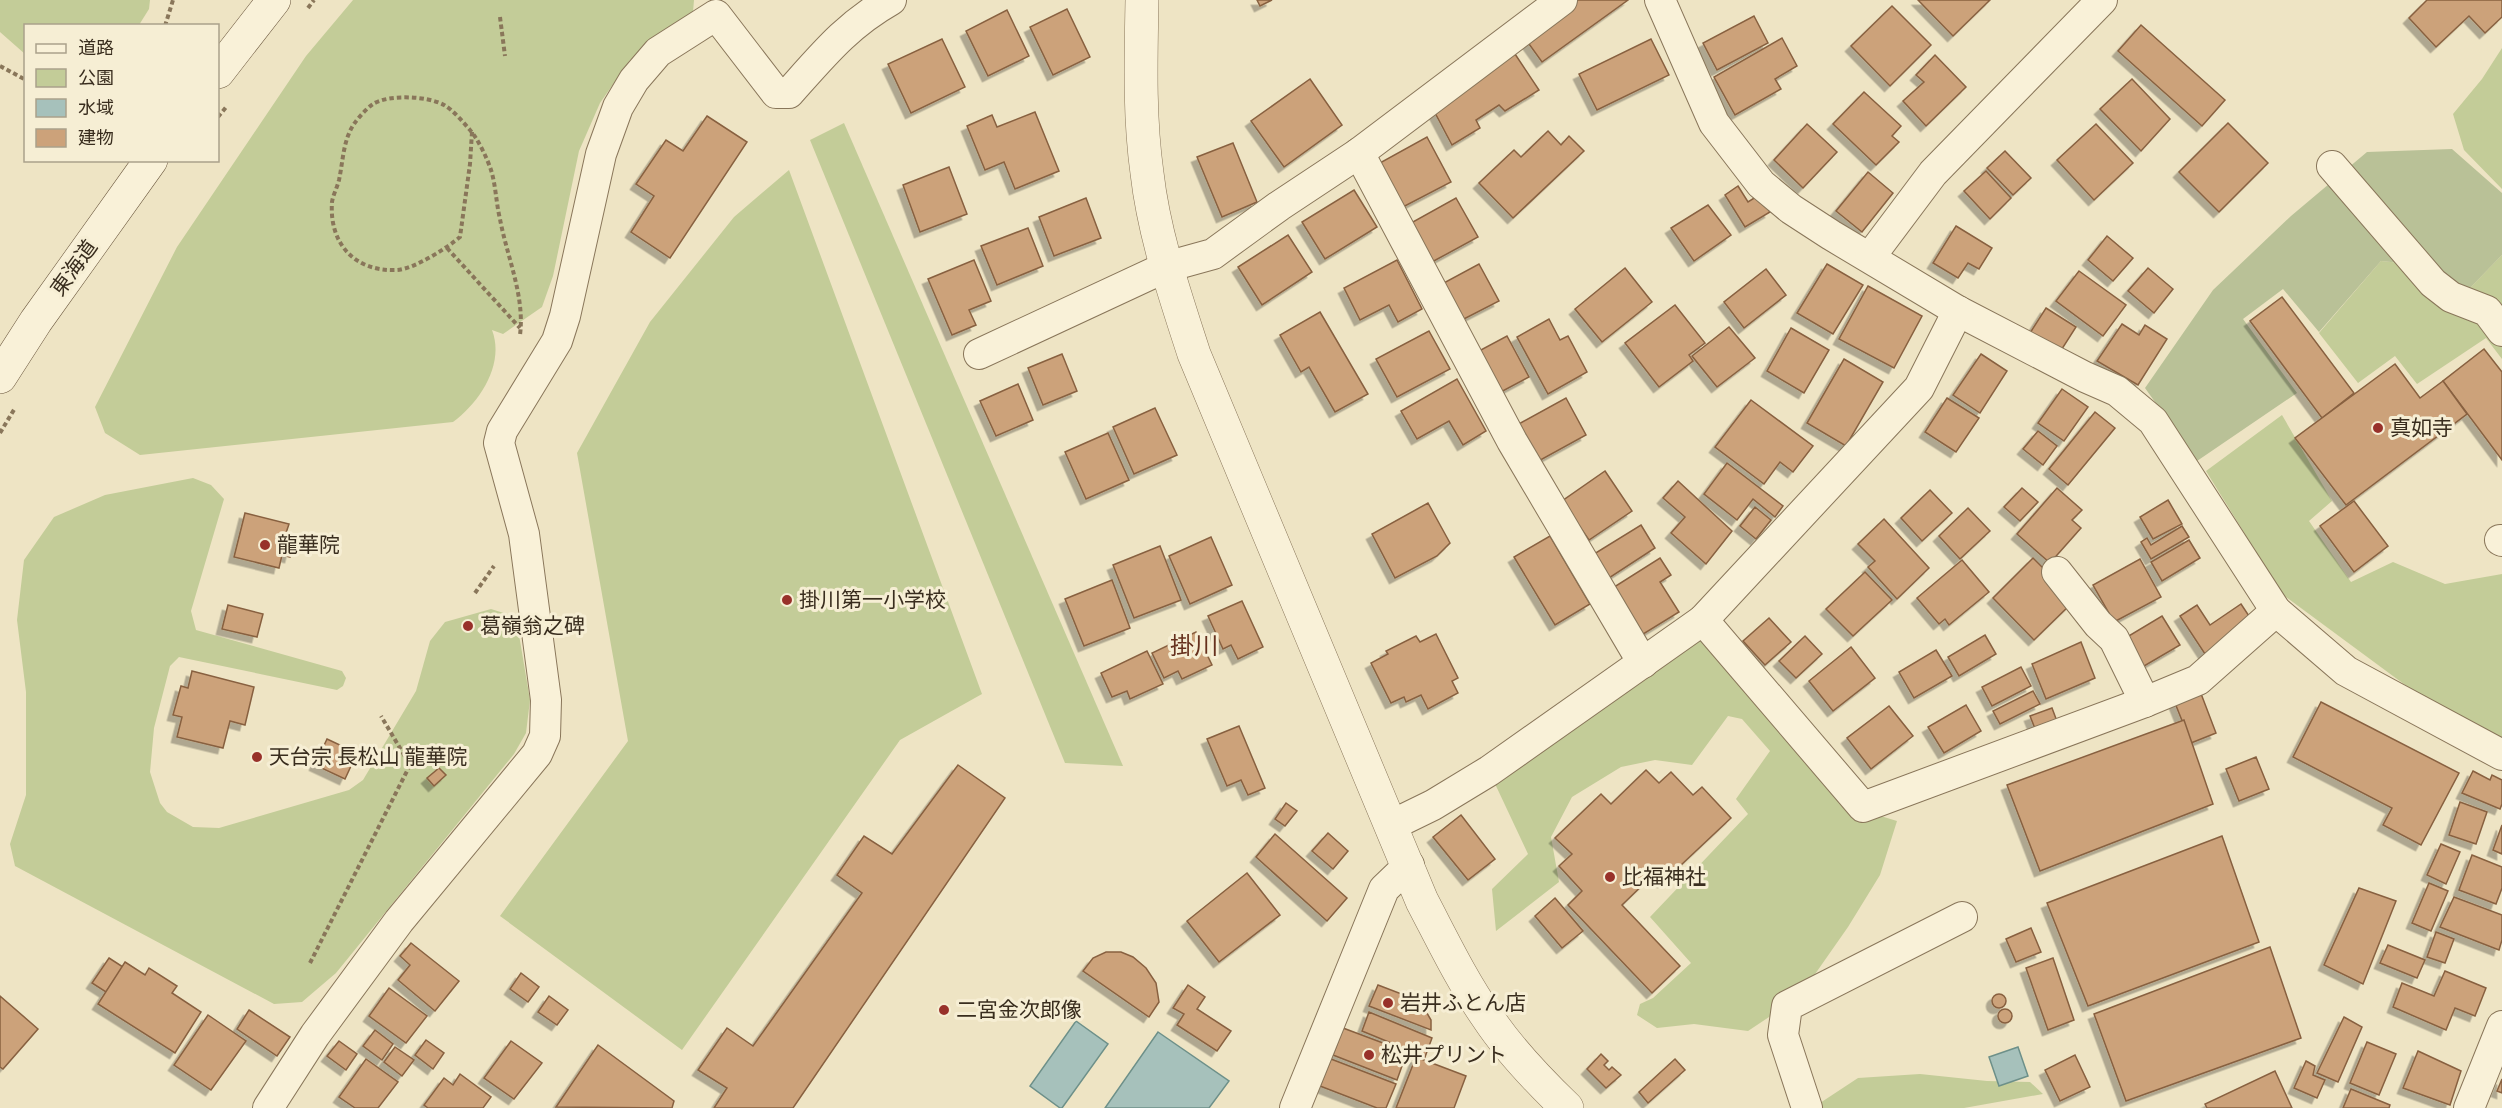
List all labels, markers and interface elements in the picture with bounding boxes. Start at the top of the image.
legend [24,24,219,162]
text: 道路 [78,33,114,59]
text: 公園 [78,63,114,89]
text: 水域 [78,93,114,119]
text: 建物 [78,123,114,149]
street label: 東海道 [42,233,103,301]
place label: 真如寺 [2390,411,2453,441]
marker: 真如寺 [2371,421,2385,435]
place label: 龍華院 [277,528,340,558]
marker: 龍華院 [258,538,272,552]
place label: 掛川第一小学校 [799,583,946,613]
marker: 掛川第一小学校 [780,593,794,607]
place label: 葛嶺翁之碑 [480,609,585,639]
marker: 葛嶺翁之碑 [461,619,475,633]
district label: 掛川 [1170,626,1218,661]
place label: 天台宗 長松山 龍華院 [269,740,467,770]
marker: 天台宗 長松山 龍華院 [250,750,264,764]
place label: 比福神社 [1622,860,1706,890]
marker: 比福神社 [1603,870,1617,884]
place label: 岩井ふとん店 [1400,986,1526,1016]
place label: 二宮金次郎像 [956,993,1082,1023]
marker: 岩井ふとん店 [1381,996,1395,1010]
marker: 二宮金次郎像 [937,1003,951,1017]
place label: 松井プリント [1381,1038,1507,1068]
marker: 松井プリント [1362,1048,1376,1062]

